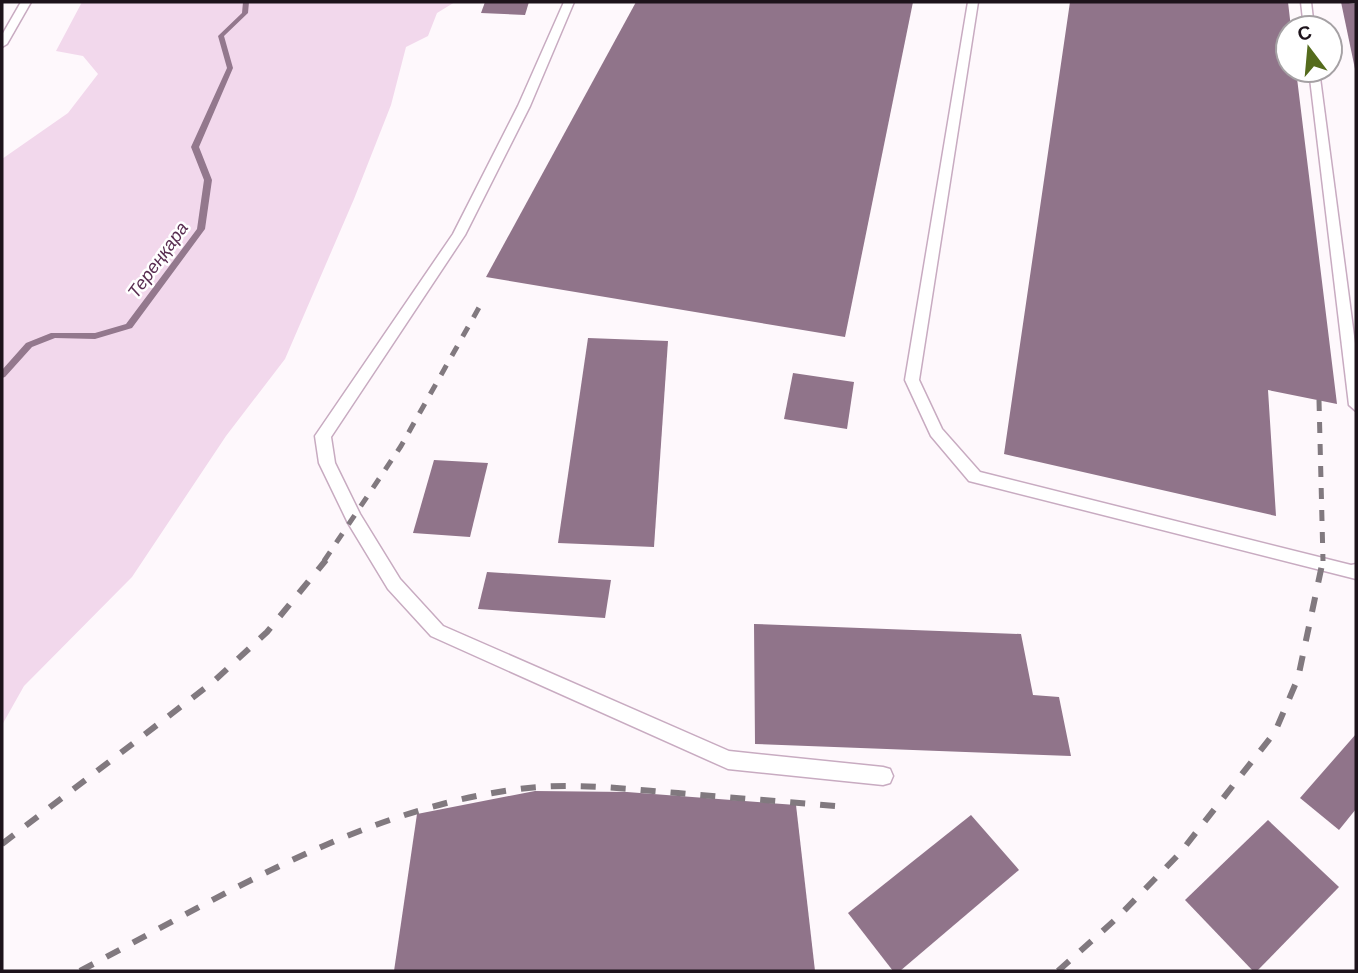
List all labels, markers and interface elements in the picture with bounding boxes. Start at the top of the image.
north arrow [1274,14,1344,84]
text: С [1295,21,1314,45]
water label: Тереңқара [124,218,192,302]

